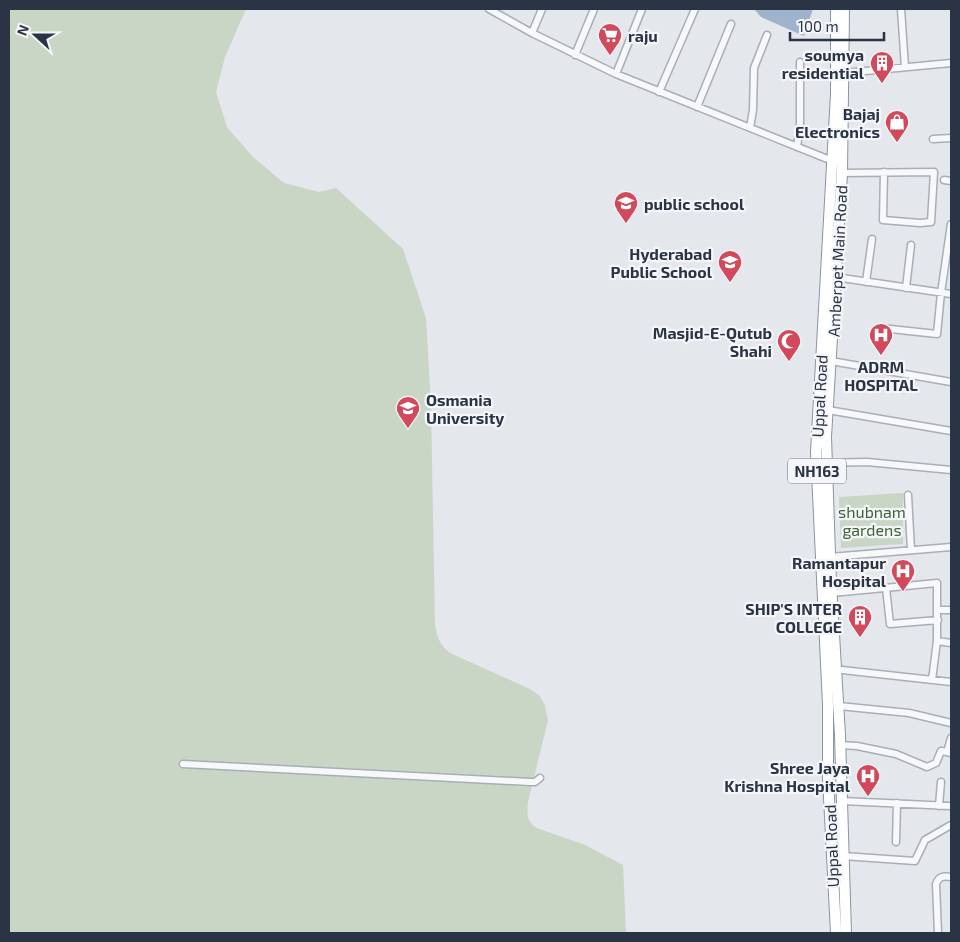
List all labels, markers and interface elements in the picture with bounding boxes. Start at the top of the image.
north arrow [10,10,60,60]
scale bar [790,10,884,42]
text: 100 m [798,17,839,35]
text: N [13,22,32,38]
supermarket icon: raju [597,22,623,56]
place label: raju [628,26,658,45]
place label: soumya residential [782,45,865,82]
building icon: soumya residential [869,50,895,84]
place label: Bajaj Electronics [795,104,880,141]
shop icon: Bajaj Electronics [884,109,910,143]
street label: Amberpet Main Road [824,185,850,337]
school or university icon: public school [613,190,639,224]
place label: public school [644,194,745,213]
place label: Hyderabad Public School [611,244,713,281]
school or university icon: Hyderabad Public School [717,249,743,283]
hospital icon: ADRM HOSPITAL [868,322,894,356]
place label: Masjid-E-Qutub Shahi [653,323,772,360]
mosque icon: Masjid-E-Qutub Shahi [776,328,802,362]
street label: Uppal Road [807,354,831,438]
place label: ADRM HOSPITAL [844,357,918,394]
place label: Osmania University [426,390,504,428]
school or university icon: Osmania University [395,395,421,429]
road number: NH163 [788,458,846,484]
park label: shubnam gardens [838,502,906,539]
place label: Ramantapur Hospital [792,553,887,590]
hospital icon: Ramantapur Hospital [890,558,916,592]
place label: SHIP'S INTER COLLEGE [745,599,842,636]
building icon: SHIP'S INTER COLLEGE [847,604,873,638]
place label: Shree Jaya Krishna Hospital [724,758,851,795]
hospital icon: Shree Jaya Krishna Hospital [855,763,881,797]
street label: Uppal Road [820,804,842,888]

